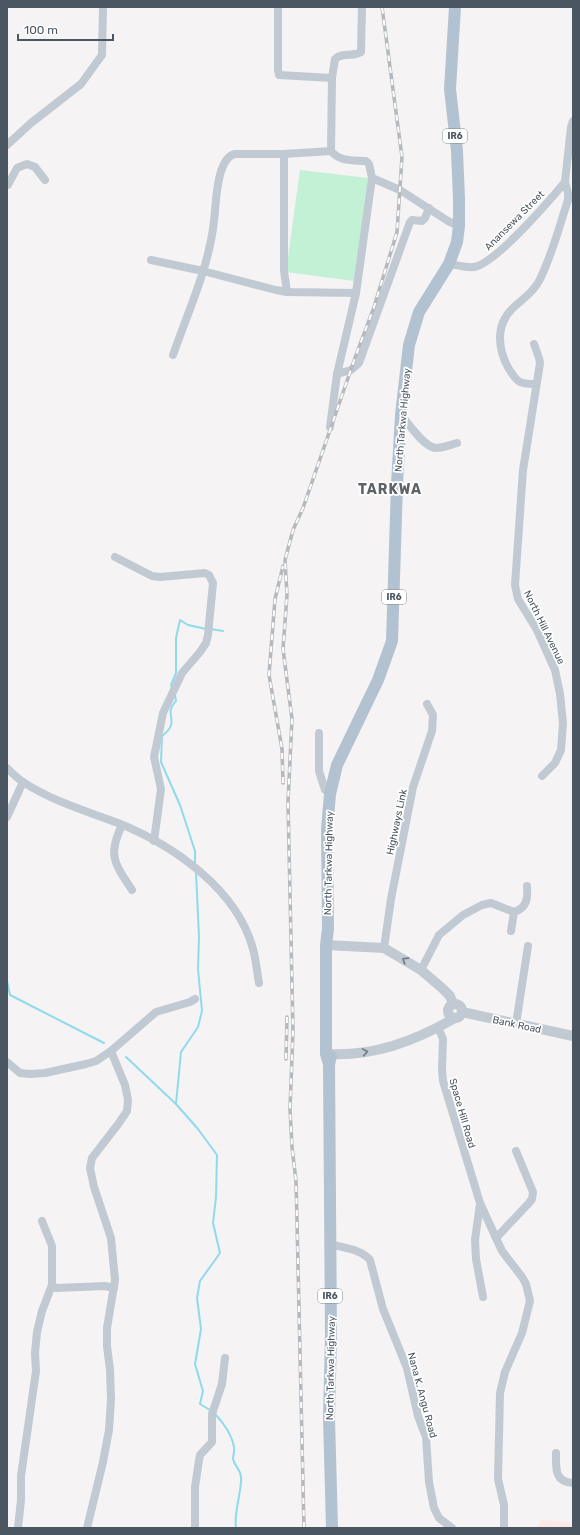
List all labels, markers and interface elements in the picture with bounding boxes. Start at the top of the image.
scale bar [18,16,113,42]
text: 100 m [24,23,58,37]
road number: IR6 [443,129,467,143]
street label: Anansewa Street [482,188,547,253]
street label: North Tarkwa Highway [392,367,414,473]
district label: TARKWA [358,481,422,498]
street label: North Hill Avenue [521,589,567,667]
road number: IR6 [382,590,406,604]
street label: Highways Link [384,787,410,856]
street label: North Tarkwa Highway [322,810,336,915]
one-way arrow [402,957,409,964]
street label: Bank Road [491,1014,542,1036]
one-way arrow [362,1048,368,1057]
street label: Space Hill Road [446,1077,478,1150]
road number: IR6 [318,1289,342,1303]
street label: North Tarkwa Highway [324,1315,338,1420]
street label: Nana K. Angu Road [405,1351,439,1439]

